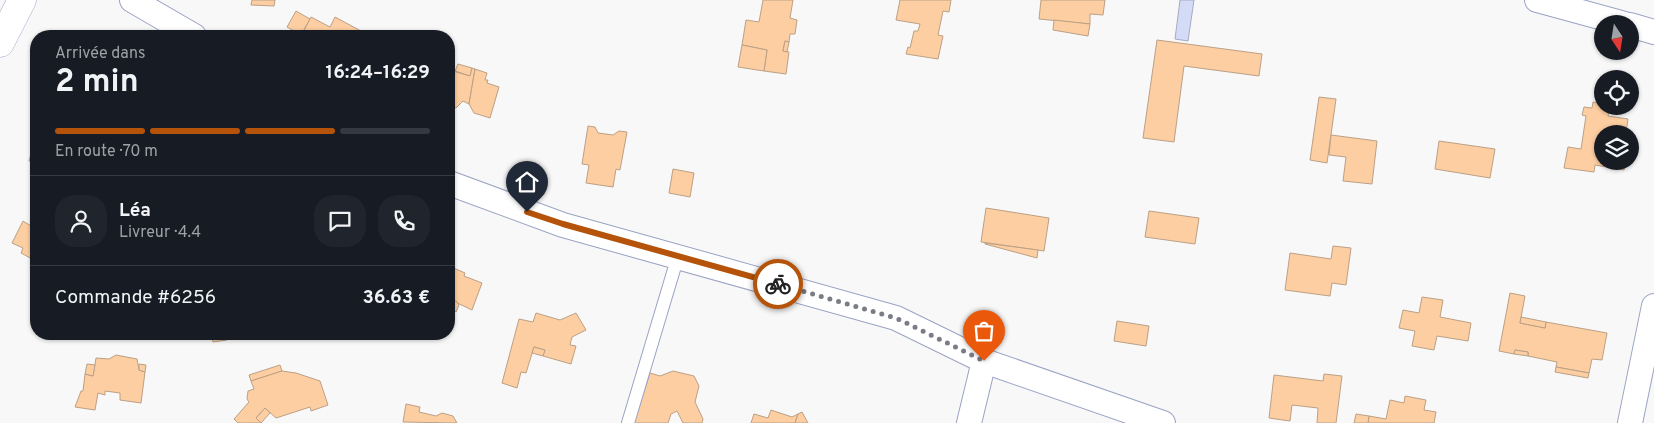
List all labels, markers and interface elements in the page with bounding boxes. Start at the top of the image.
north arrow [1594,15,1639,60]
map controls [1594,15,1639,170]
text: Arrivée dans [55,44,145,64]
text: 16:24–16:29 [326,61,430,85]
text: 2 min [55,63,139,103]
button: locate [1594,70,1639,115]
button: layers [1594,125,1639,170]
text: En route · 70 m [55,142,158,162]
pin [506,161,548,212]
icon: home [513,168,541,196]
button: person [55,195,107,247]
button: chat [314,195,366,247]
button: phone [378,195,430,247]
text: Léa [119,199,151,223]
text: Livreur · 4.4 [119,223,201,243]
courier [753,259,803,309]
icon: bike [764,270,792,298]
text: Commande #6256 [55,286,216,310]
text: 36.63 € [362,286,430,310]
pin [963,310,1005,361]
icon: bag [970,317,998,345]

